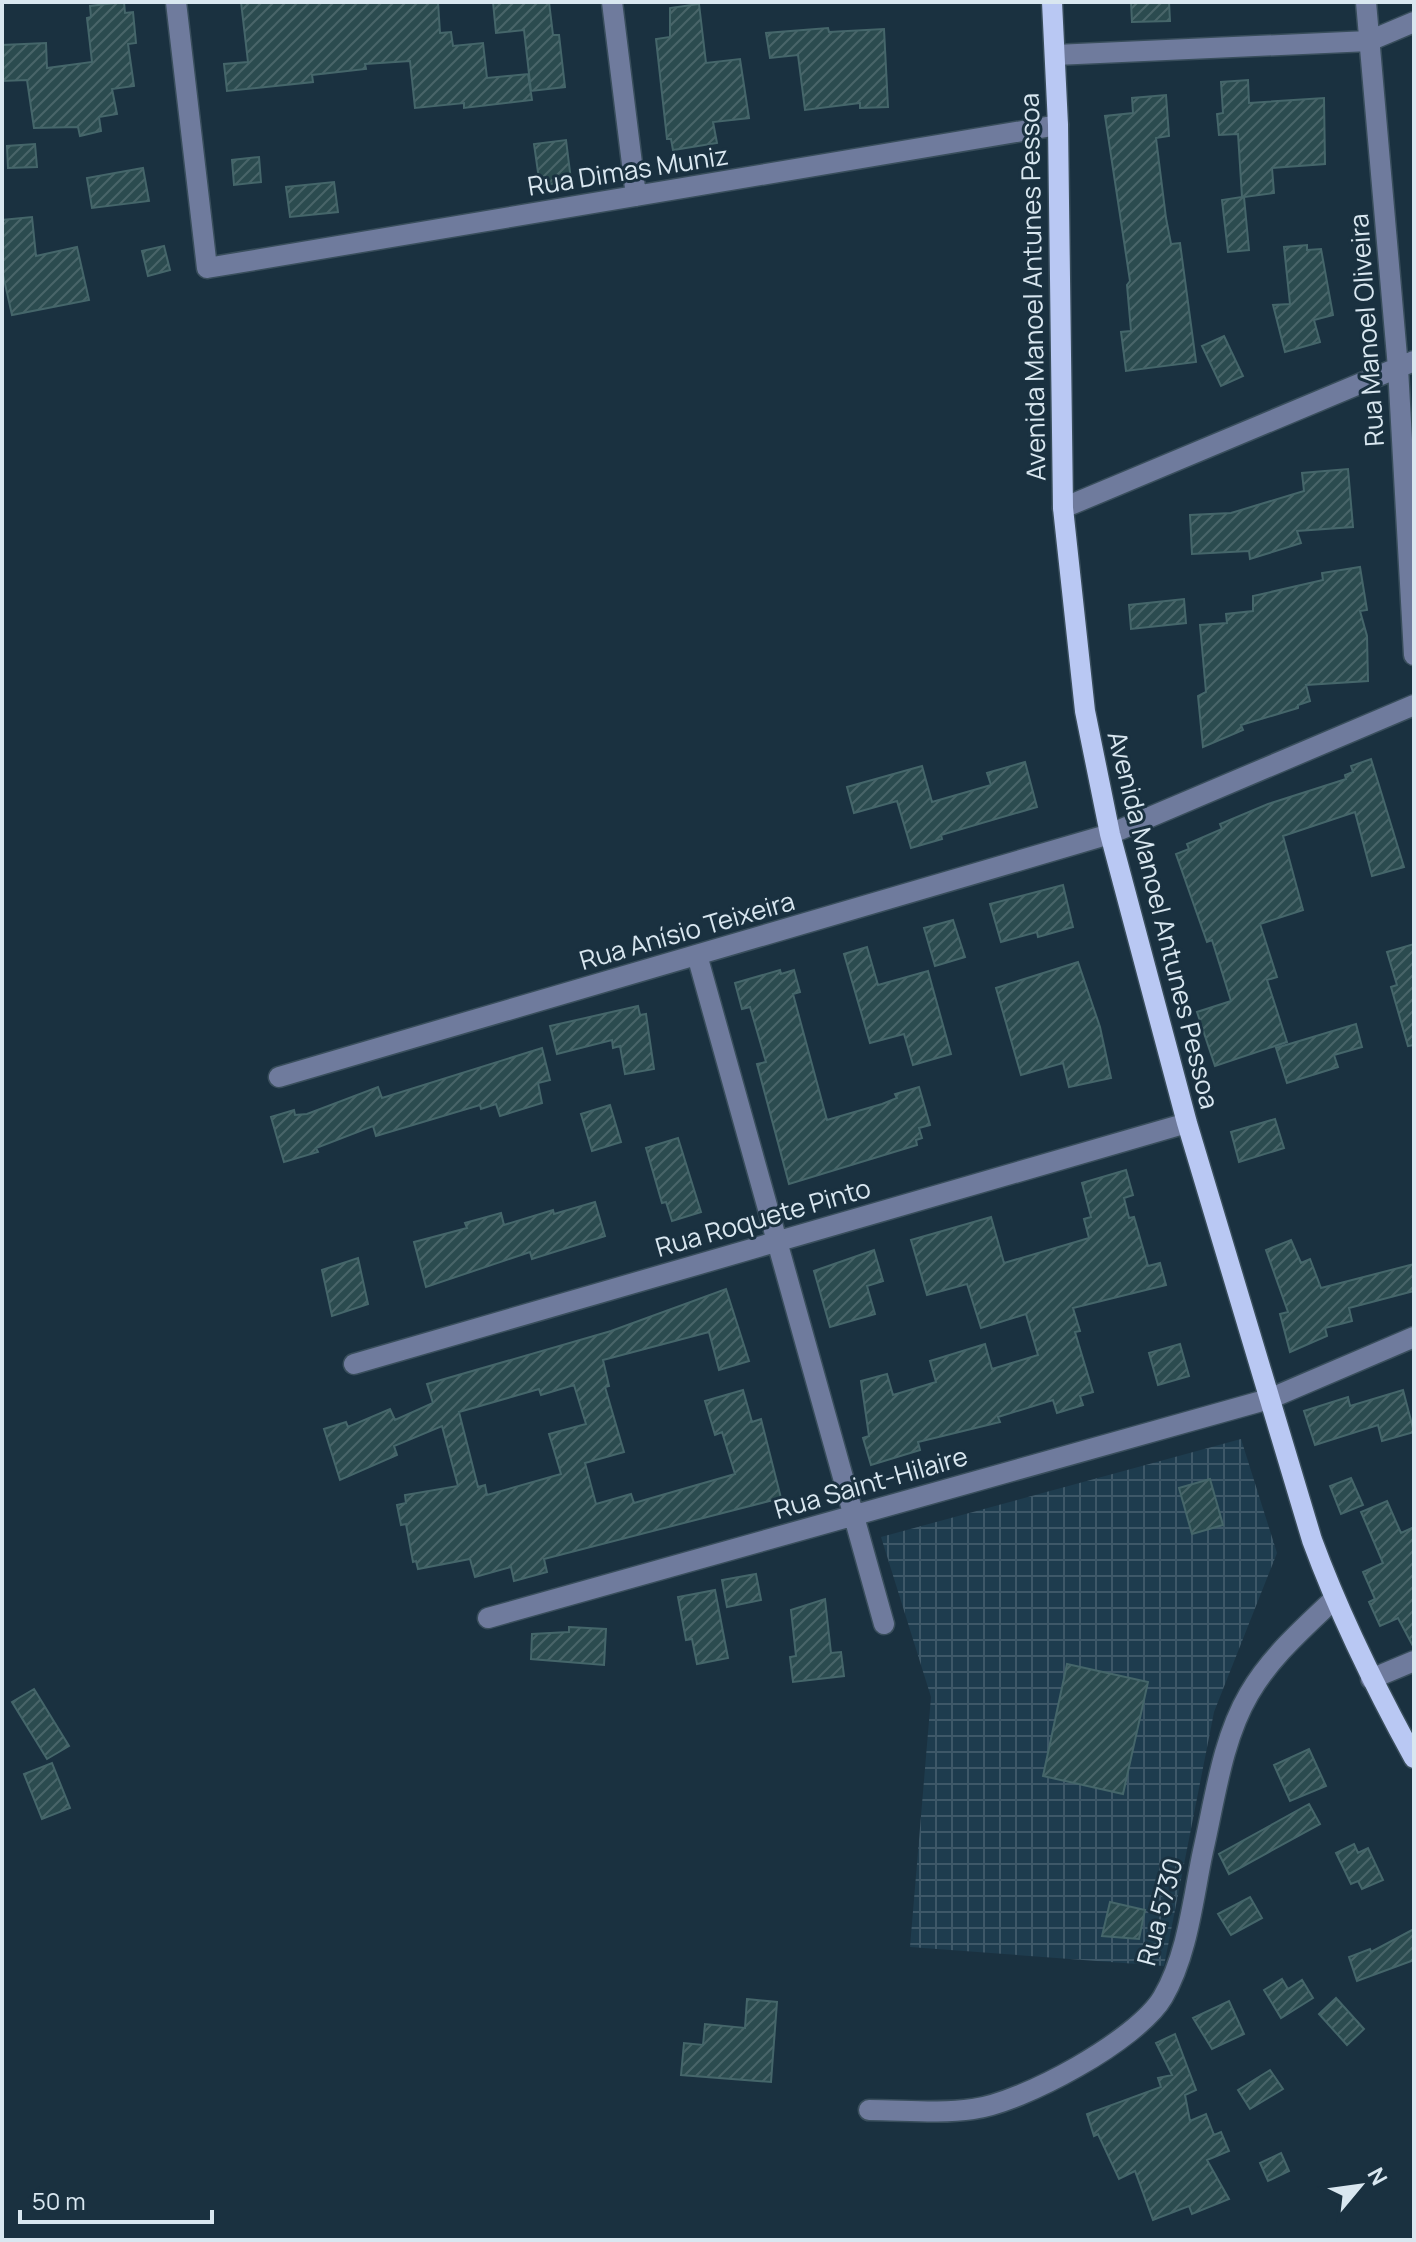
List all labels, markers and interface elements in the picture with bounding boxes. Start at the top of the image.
street label: Avenida Manoel Antunes Pessoa [1011,93,1053,481]
street label: Rua Dimas Muniz [525,136,731,204]
street label: Rua Manoel Oliveira [1340,213,1392,448]
street label: Avenida Manoel Antunes Pessoa [1100,727,1228,1112]
street label: Rua Anísio Teixeira [575,882,798,978]
street label: Rua Roquete Pinto [651,1169,874,1265]
street label: Rua Saint-Hilaire [770,1437,972,1527]
street label: Rua 5730 [1127,1854,1191,1969]
north arrow [1320,2146,1400,2226]
text: N [1361,2162,1394,2190]
scale bar [20,2174,212,2224]
text: 50 m [32,2184,86,2217]

